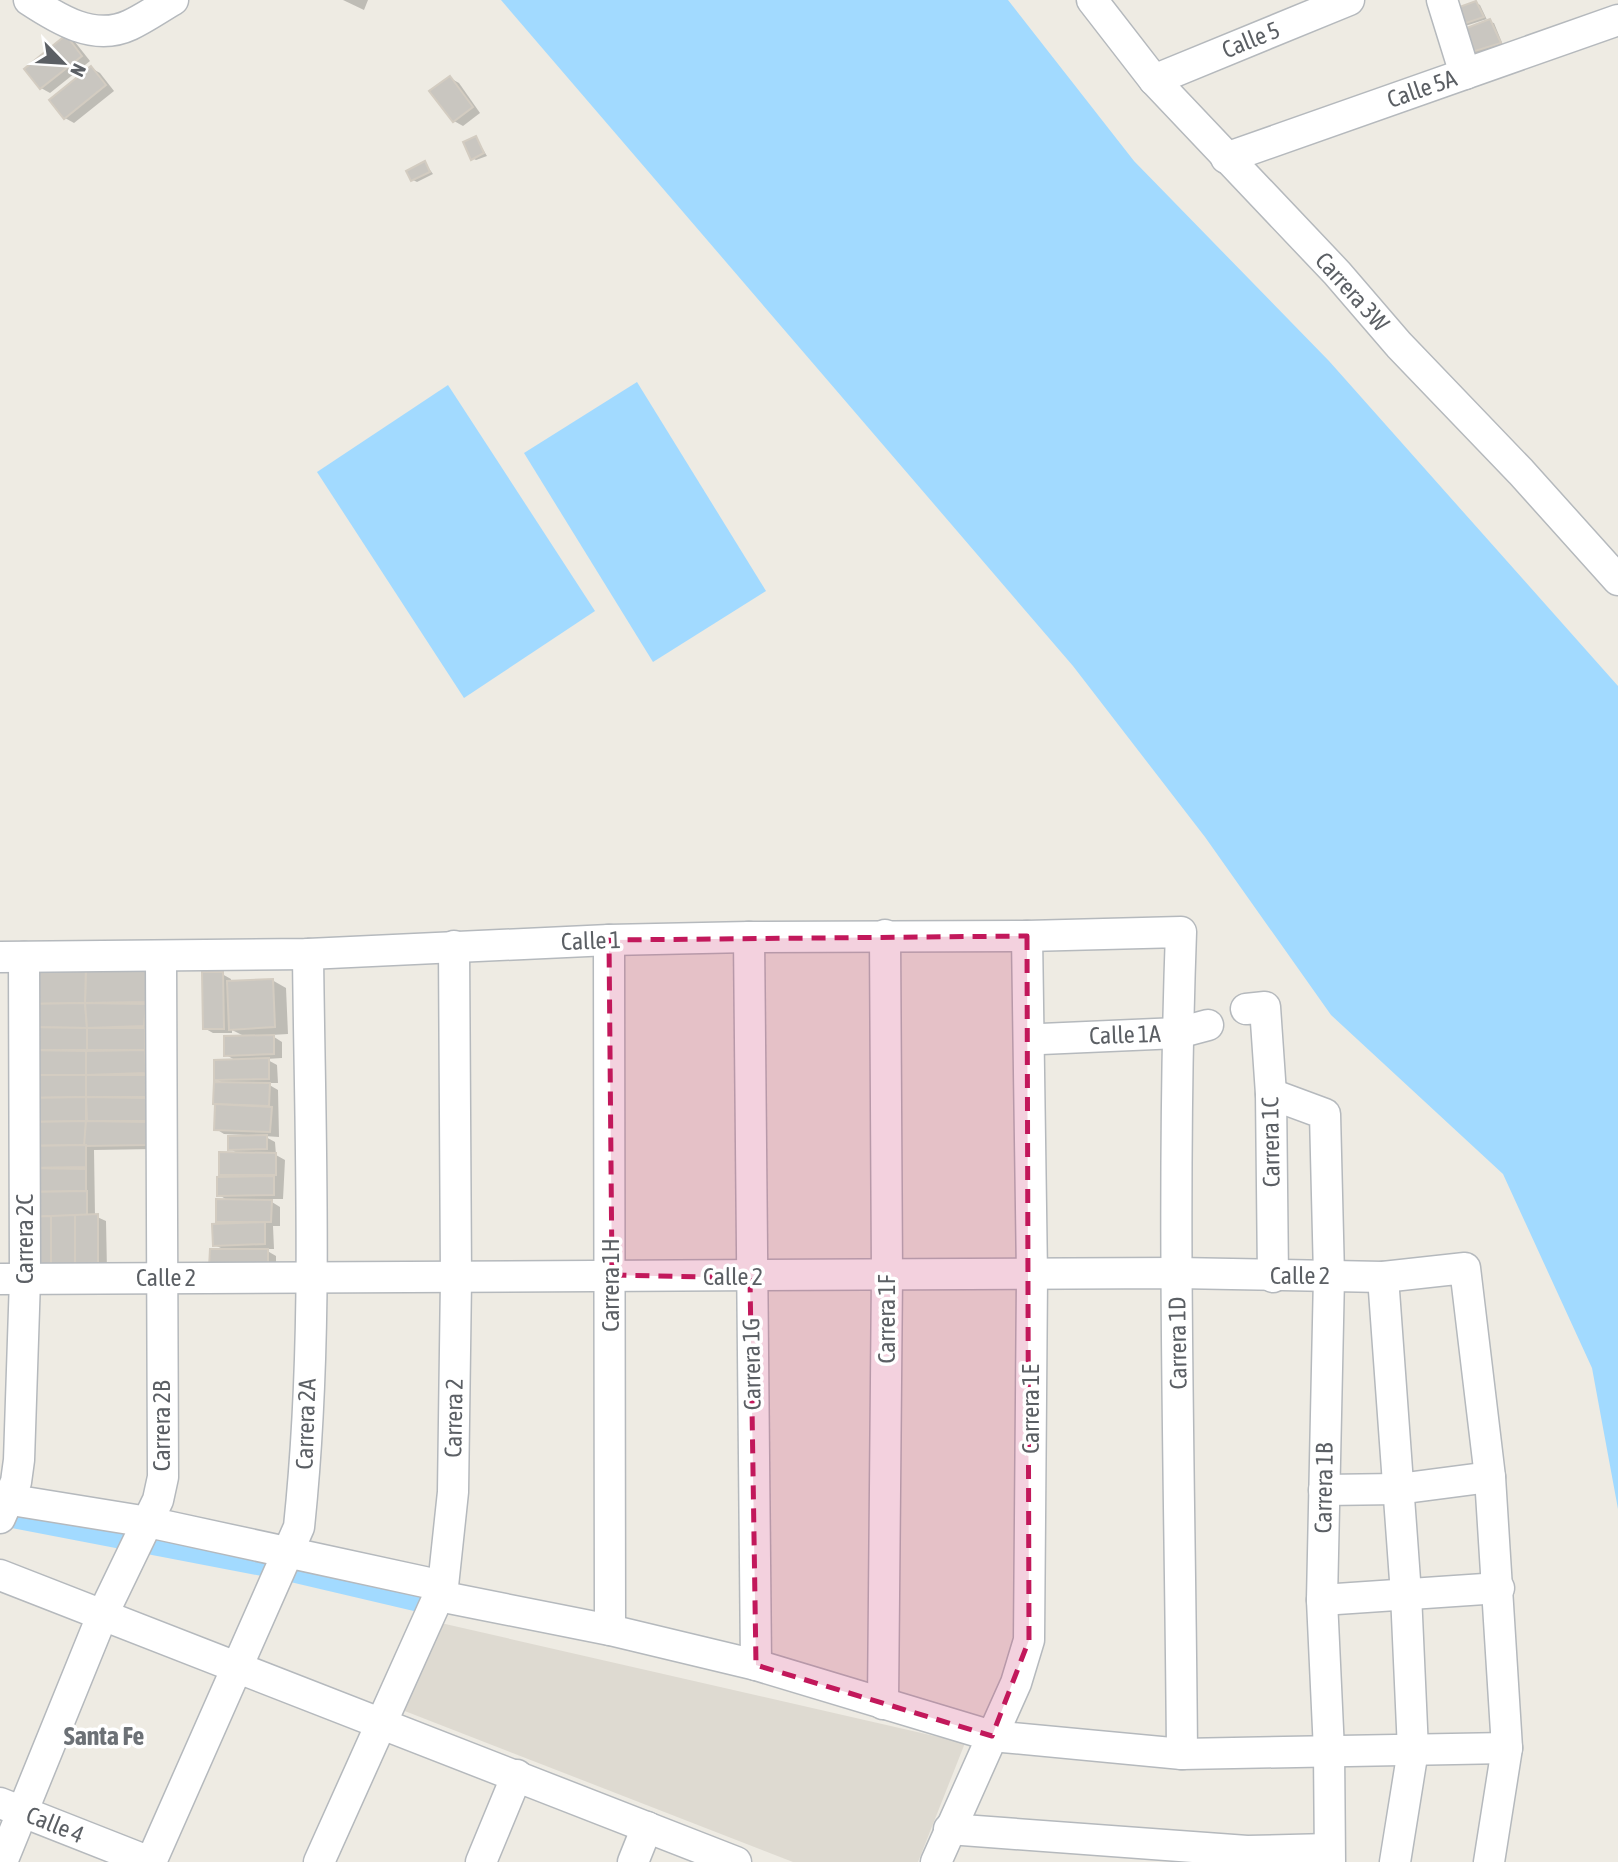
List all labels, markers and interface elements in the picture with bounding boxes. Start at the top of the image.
street label: Calle 5 [1218,16,1284,63]
north arrow [28,28,98,98]
text: N [66,60,91,80]
street label: Calle 5A [1384,64,1460,113]
street label: Carrera 3W [1310,247,1395,337]
street label: Calle 1 [561,926,621,955]
street label: Calle 1A [1089,1020,1161,1049]
street label: Carrera 1C [1256,1097,1285,1187]
street label: Carrera 2C [11,1194,38,1284]
street label: Carrera 1H [597,1238,624,1332]
street label: Calle 2 [1270,1262,1330,1289]
street label: Calle 2 [703,1263,763,1290]
street label: Calle 2 [136,1264,196,1291]
street label: Carrera 1F [873,1274,900,1364]
street label: Carrera 1D [1163,1296,1192,1390]
street label: Carrera 1G [737,1318,766,1410]
street label: Carrera 1E [1017,1364,1044,1454]
street label: Carrera 2A [290,1378,321,1470]
street label: Carrera 2 [439,1378,468,1458]
street label: Carrera 2B [148,1380,175,1471]
street label: Carrera 1B [1309,1442,1338,1534]
district label: Santa Fe [64,1721,144,1751]
street label: Calle 4 [22,1801,88,1848]

